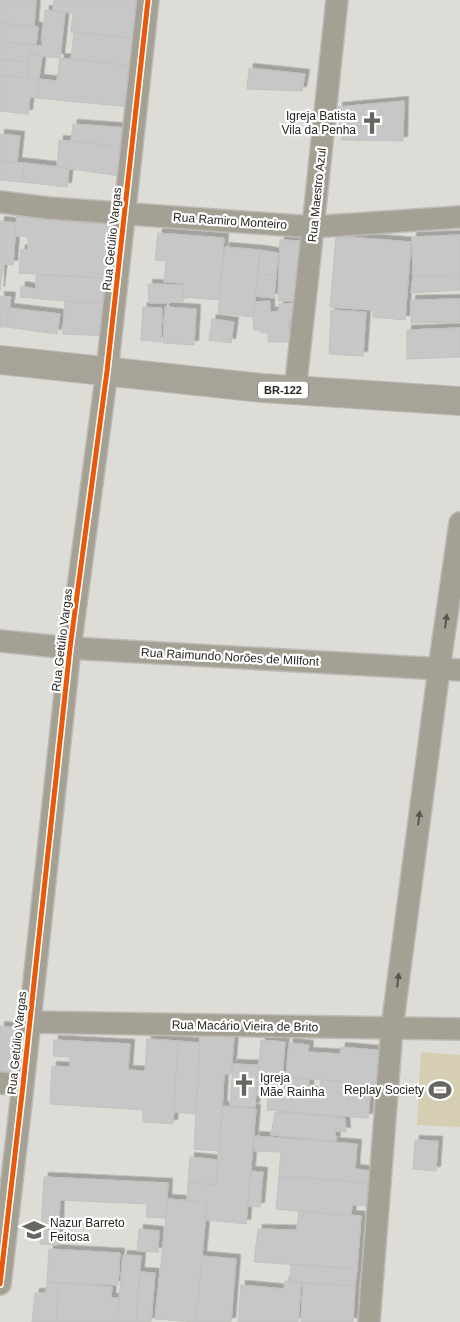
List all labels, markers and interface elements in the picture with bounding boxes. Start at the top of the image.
place label: Igreja Batista Vila da Penha [281,109,356,137]
church icon: Igreja Batista Vila da Penha [359,110,385,136]
street label: Rua Maestro Azul [305,147,329,243]
street label: Rua Getúlio Vargas [100,187,124,291]
street label: Rua Ramiro Monteiro [173,210,288,232]
road number: BR-122 [258,382,308,398]
street label: Rua Getúlio Vargas [49,588,75,692]
one-way arrow [442,612,450,628]
street label: Rua Raimundo Norões de MIlfont [141,645,320,669]
one-way arrow [415,810,423,826]
one-way arrow [394,971,402,987]
street label: Rua Getúlio Vargas [5,991,29,1095]
street label: Rua Macário Vieira de Brito [172,1018,319,1034]
place label: Igreja Mãe Rainha [260,1071,325,1099]
church icon: Igreja Mãe Rainha [231,1072,257,1098]
sports icon: Replay Society [427,1077,453,1103]
place label: Replay Society [344,1083,424,1097]
place label: Nazur Barreto Feitosa [50,1216,125,1244]
school or university icon: Nazur Barreto Feitosa [21,1217,47,1243]

